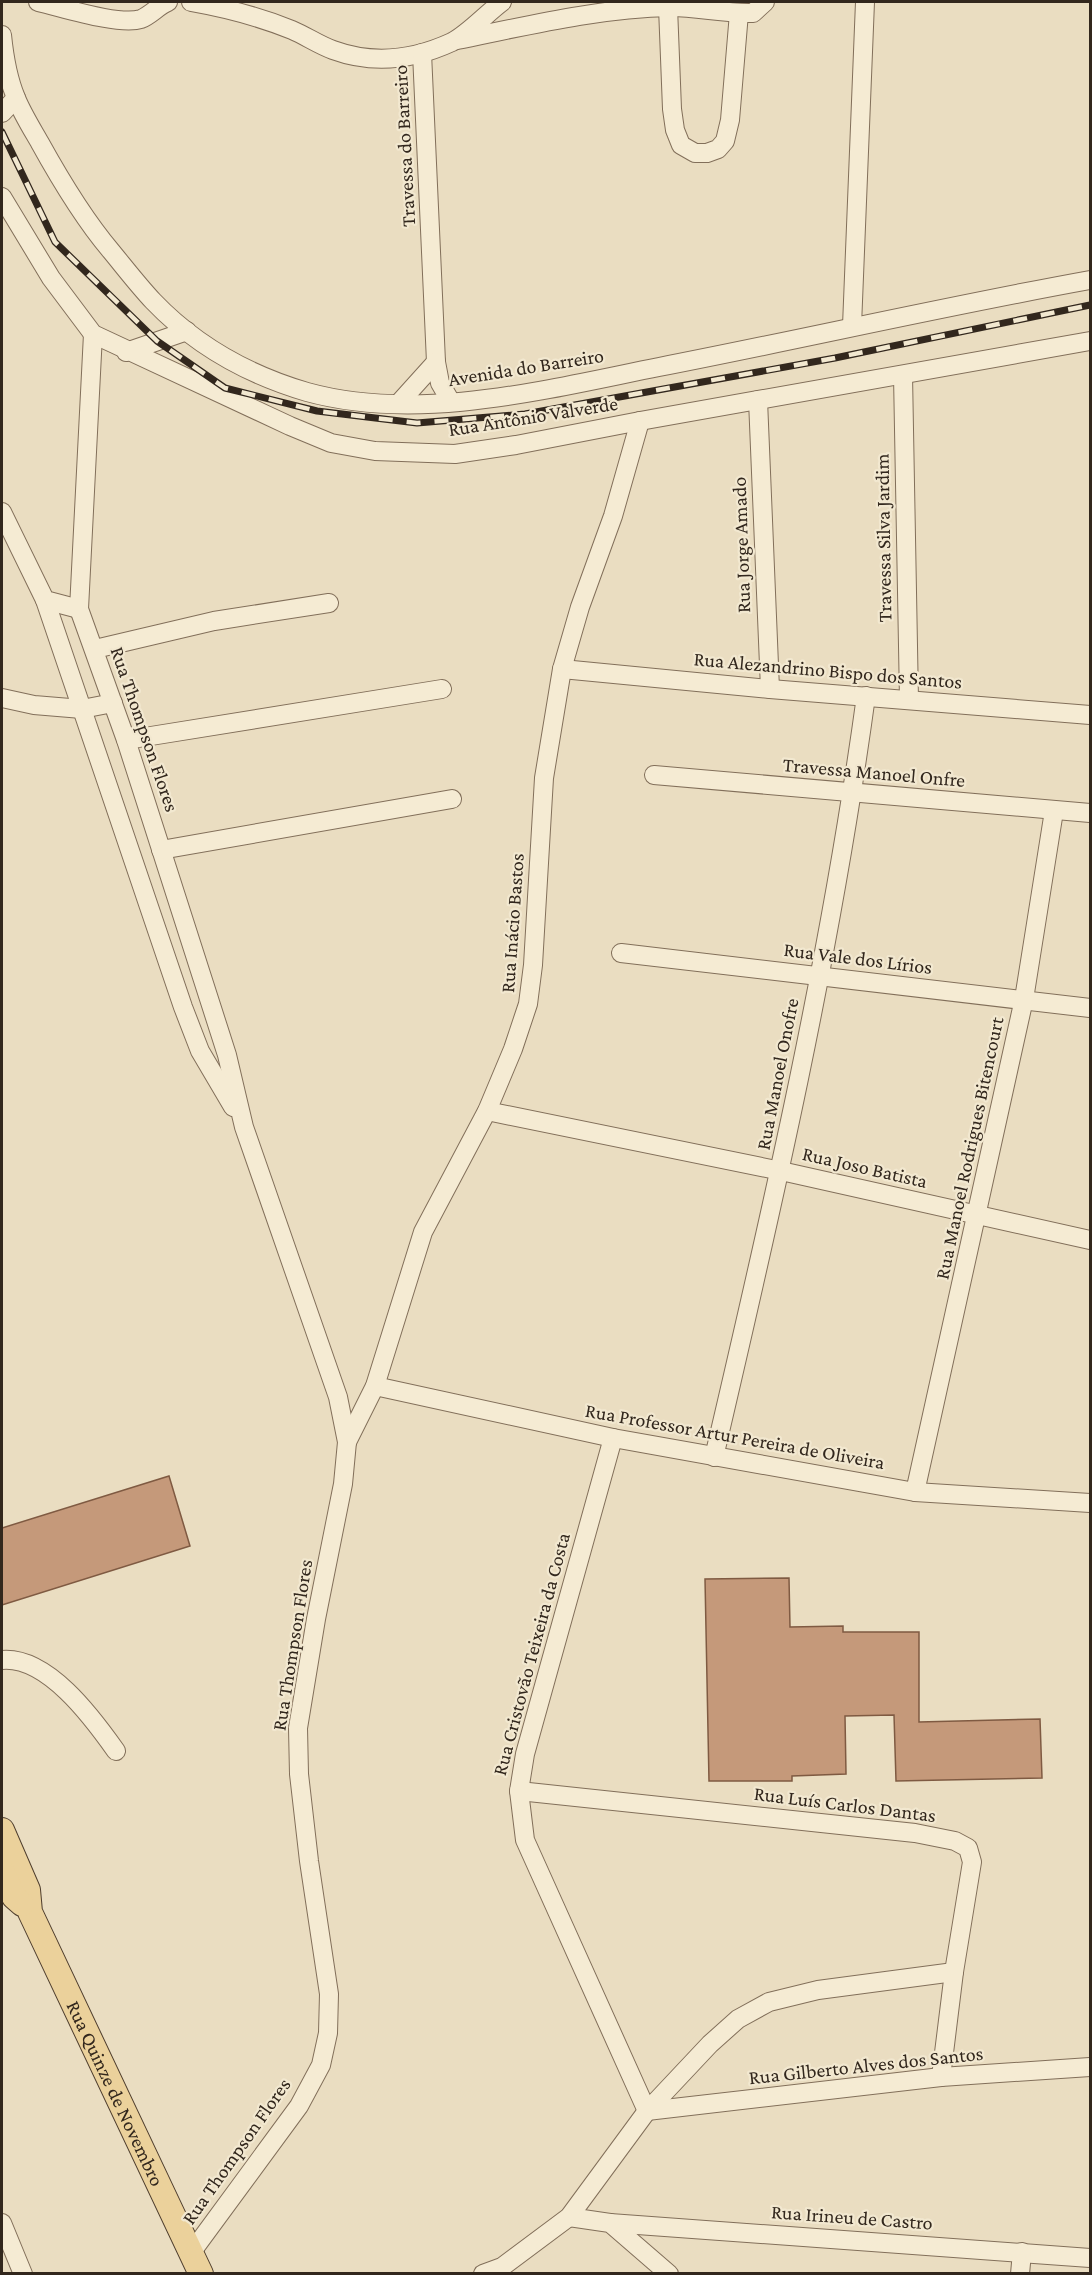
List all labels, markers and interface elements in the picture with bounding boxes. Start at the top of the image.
street label: Travessa do Barreiro [389,64,419,228]
street label: Avenida do Barreiro [447,344,605,390]
street label: Rua Antônio Valverde [447,392,620,440]
street label: Travessa Silva Jardim [871,453,896,623]
street label: Rua Jorge Amado [728,476,755,613]
street label: Rua Thompson Flores [105,644,184,815]
street label: Rua Alezandrino Bispo dos Santos [693,647,963,694]
street label: Travessa Manoel Onfre [782,753,966,791]
street label: Rua Inácio Bastos [496,852,528,994]
street label: Rua Vale dos Lírios [783,938,934,978]
street label: Rua Manoel Onofre [751,996,803,1152]
street label: Rua Manoel Rodrigues Bitencourt [930,1014,1009,1281]
street label: Rua Joso Batista [800,1142,930,1193]
street label: Rua Professor Artur Pereira de Oliveira [584,1399,886,1473]
street label: Rua Cristovão Teixeira da Costa [488,1530,574,1778]
street label: Rua Thompson Flores [268,1558,317,1732]
street label: Rua Luís Carlos Dantas [753,1782,937,1826]
street label: Rua Quinze de Novembro [62,1997,169,2190]
street label: Rua Gilberto Alves dos Santos [748,2042,984,2088]
street label: Rua Thompson Flores [177,2074,296,2229]
street label: Rua Irineu de Castro [771,2200,934,2234]

